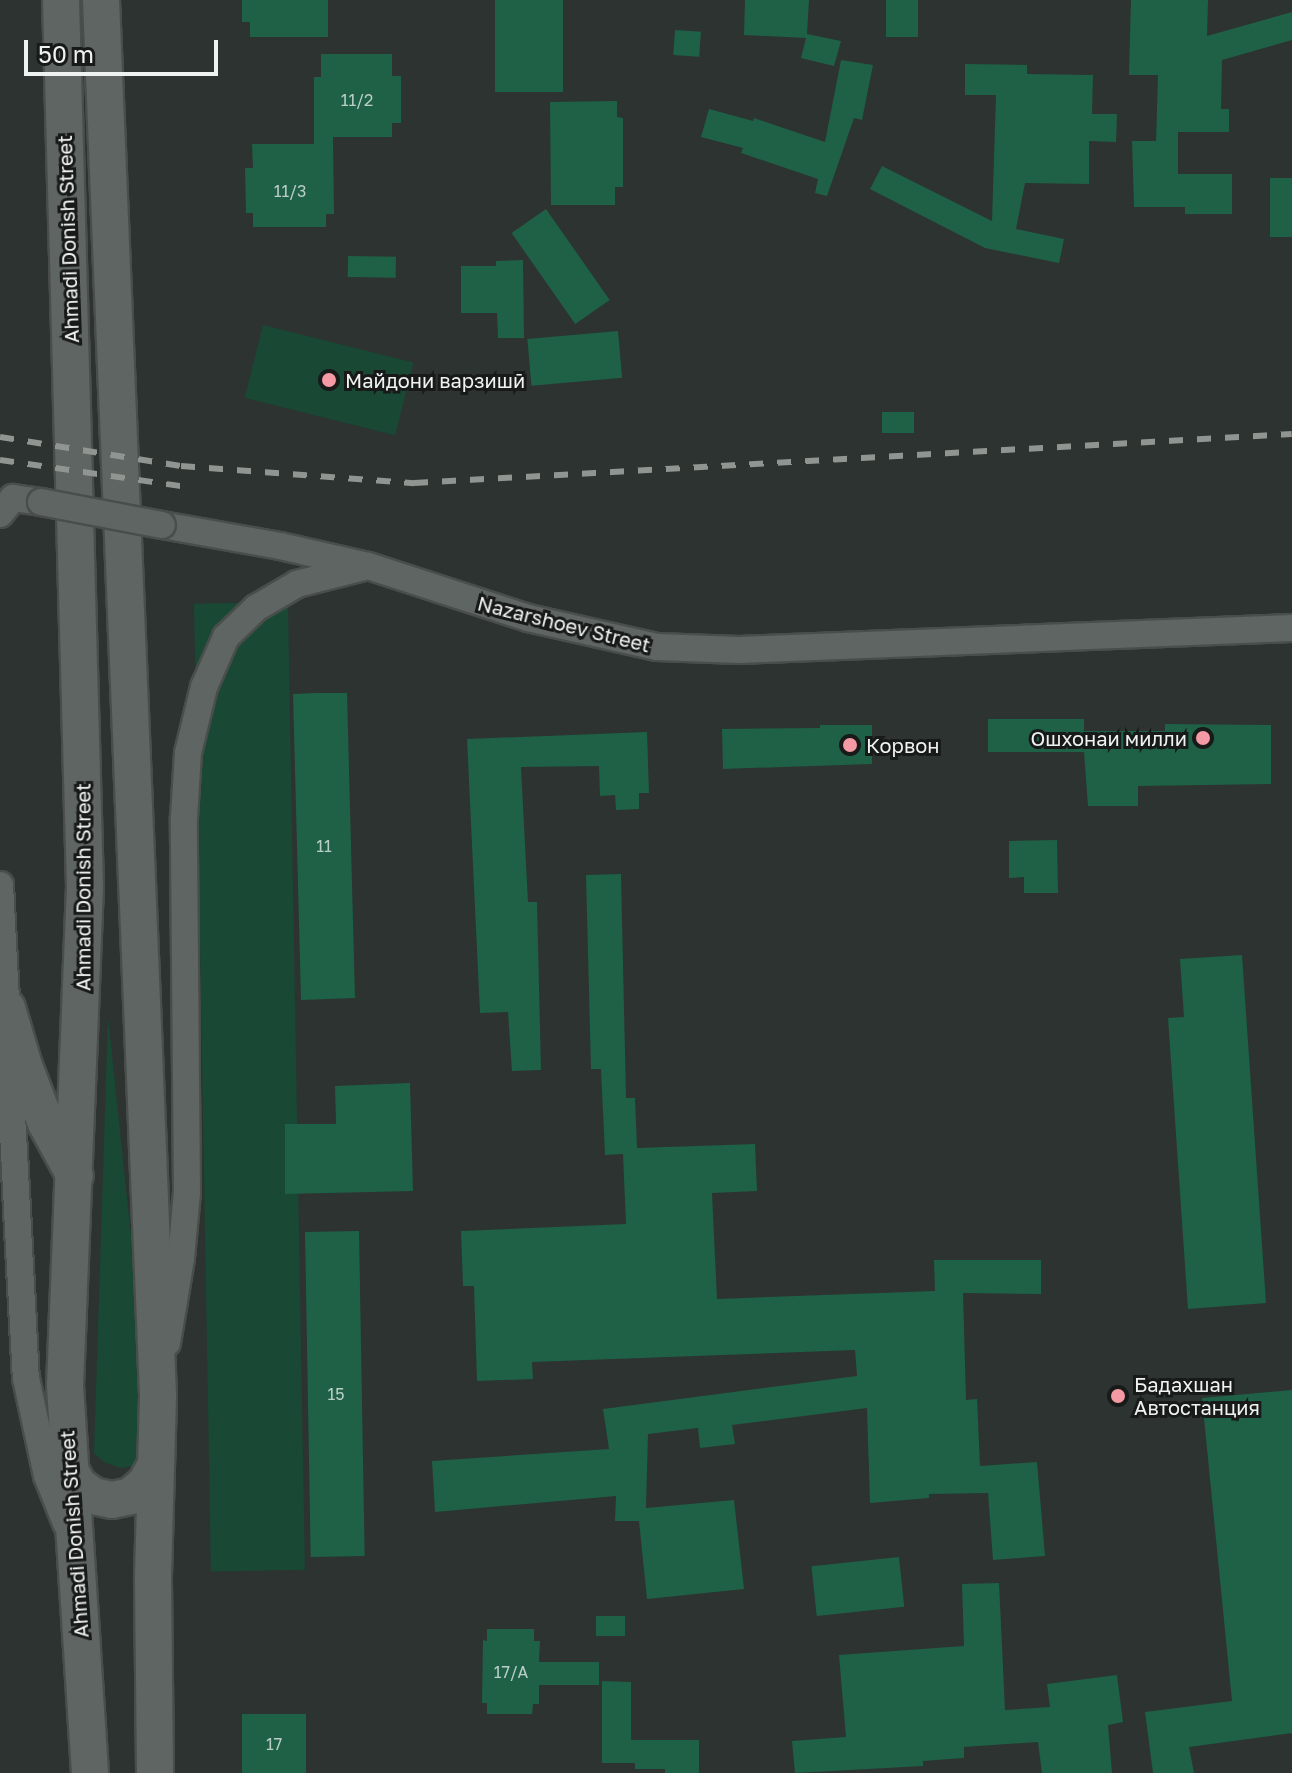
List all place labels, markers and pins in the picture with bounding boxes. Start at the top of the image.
place label: Майдони варзишӣ [345,368,525,392]
marker: Майдони варзишӣ [320,371,338,389]
place label: Ошхонаи милли [1031,726,1187,750]
marker: Ошхонаи милли [1194,729,1212,747]
place label: Корвон [866,733,939,757]
marker: Корвон [841,736,859,754]
place label: Бадахшан Автостанция [1134,1372,1260,1419]
marker: Бадахшан Автостанция [1109,1387,1127,1405]

